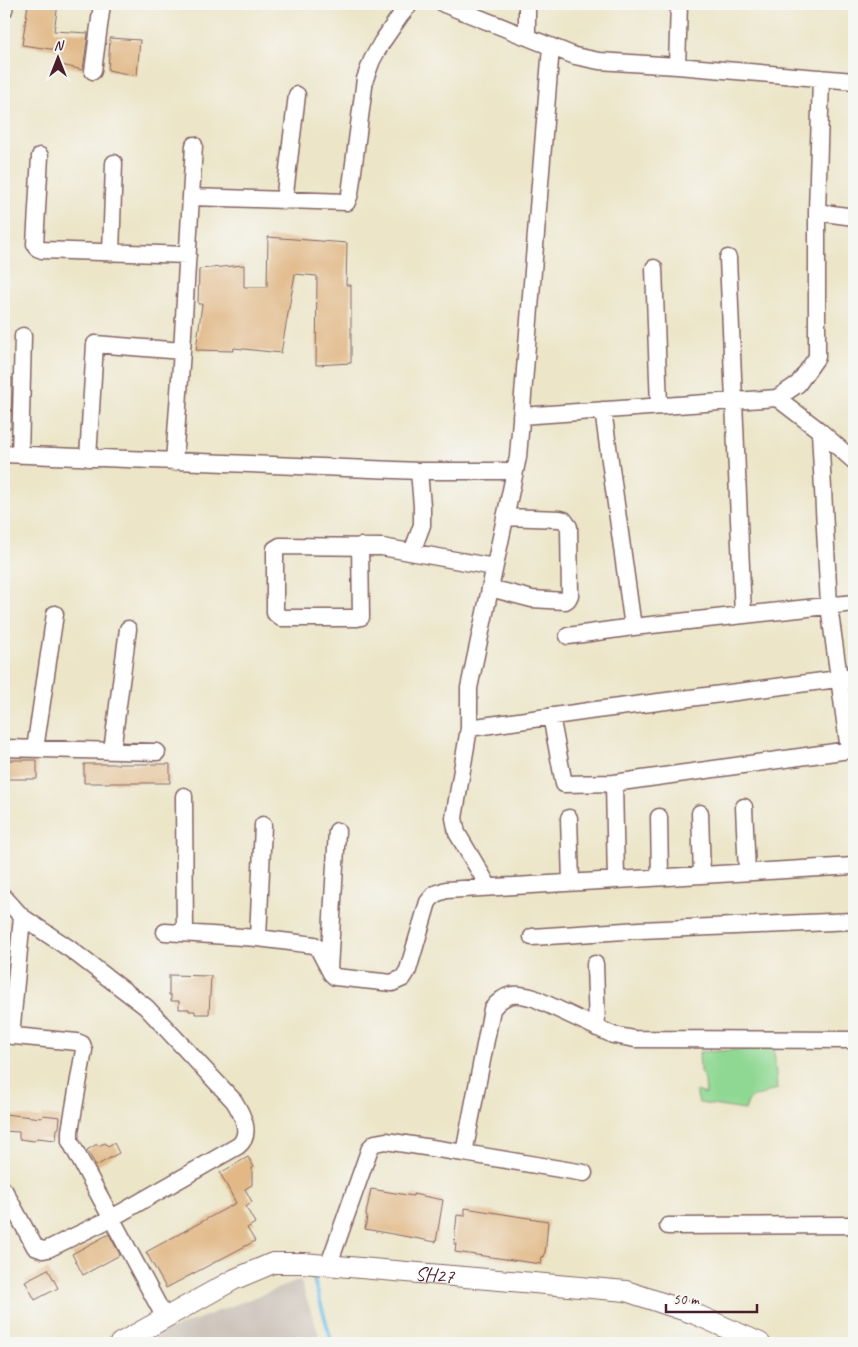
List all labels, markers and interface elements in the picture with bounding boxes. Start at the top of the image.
north arrow [32,32,82,82]
text: N [54,37,65,54]
street label: SH27 [414,1261,456,1289]
scale bar [666,1282,757,1314]
text: 50 m [673,1290,700,1309]

